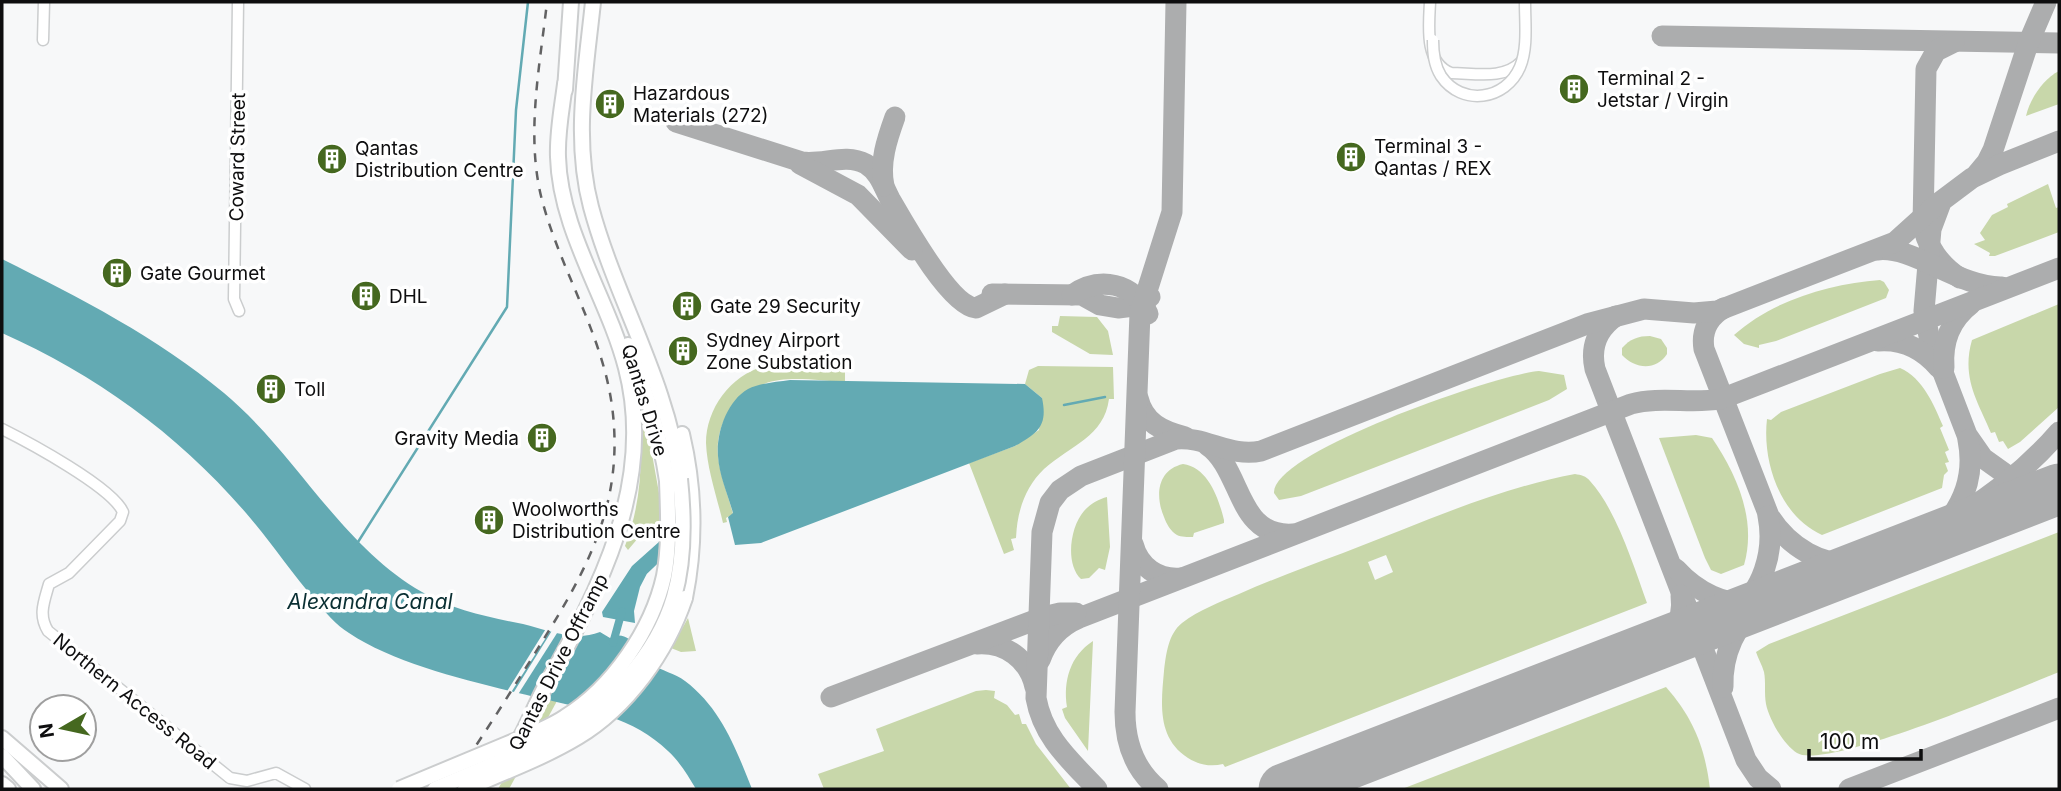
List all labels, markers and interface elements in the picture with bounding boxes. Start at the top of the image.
place label: Terminal 2 - Jetstar / Virgin [1597,67,1729,112]
building icon: Terminal 2 - Jetstar / Virgin [1557,72,1591,106]
place label: Hazardous Materials (272) [633,82,768,127]
building icon: Hazardous Materials (272) [593,87,627,121]
street label: Coward Street [225,93,250,221]
place label: Terminal 3 - Qantas / REX [1374,135,1492,180]
place label: Qantas Distribution Centre [355,137,524,182]
building icon: Terminal 3 - Qantas / REX [1334,140,1368,174]
building icon: Qantas Distribution Centre [315,142,349,176]
building icon: Gate Gourmet [100,256,134,290]
place label: Gate Gourmet [140,262,266,285]
building icon: DHL [349,279,383,313]
place label: DHL [389,285,428,308]
building icon: Gate 29 Security [670,289,704,323]
place label: Gate 29 Security [710,295,861,318]
place label: Sydney Airport Zone Substation [706,329,853,374]
building icon: Sydney Airport Zone Substation [666,334,700,368]
street label: Qantas Drive [617,341,672,459]
building icon: Toll [254,372,288,406]
place label: Toll [294,378,325,401]
building icon: Gravity Media [525,421,559,455]
place label: Gravity Media [394,427,519,450]
place label: Woolworths Distribution Centre [512,498,681,543]
building icon: Woolworths Distribution Centre [472,503,506,537]
street label: Qantas Drive Offramp [504,570,613,754]
water label: Alexandra Canal [286,589,454,614]
street label: Northern Access Road [49,629,221,774]
north arrow [28,693,98,763]
scale bar [1809,718,1921,762]
text: N [34,722,59,740]
text: 100 m [1820,729,1879,754]

